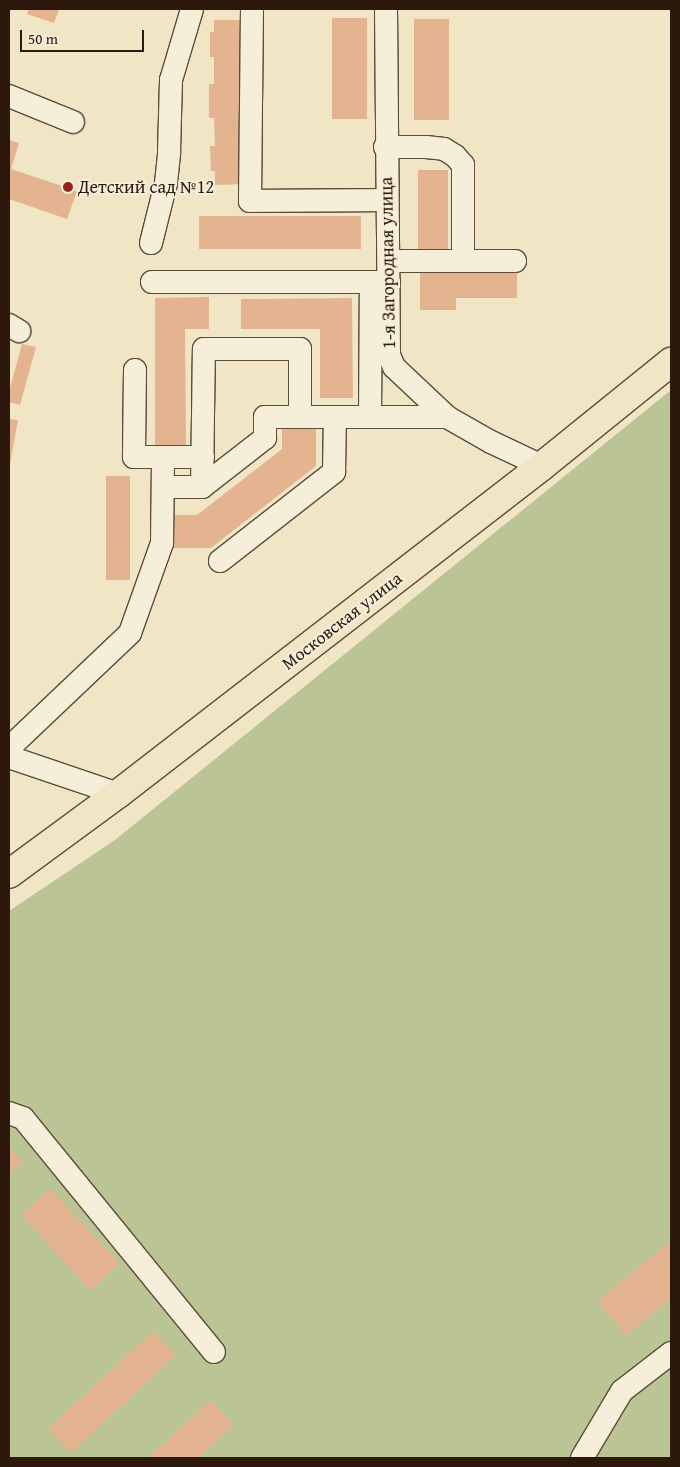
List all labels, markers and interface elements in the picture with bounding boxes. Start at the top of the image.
scale bar [22,20,146,52]
text: 50 m [28,28,58,49]
place label: Детский сад №12 [78,176,214,198]
street label: 1-я Загородная улица [376,177,400,349]
marker: Детский сад №12 [62,181,74,193]
street label: Московская улица [278,567,406,675]

